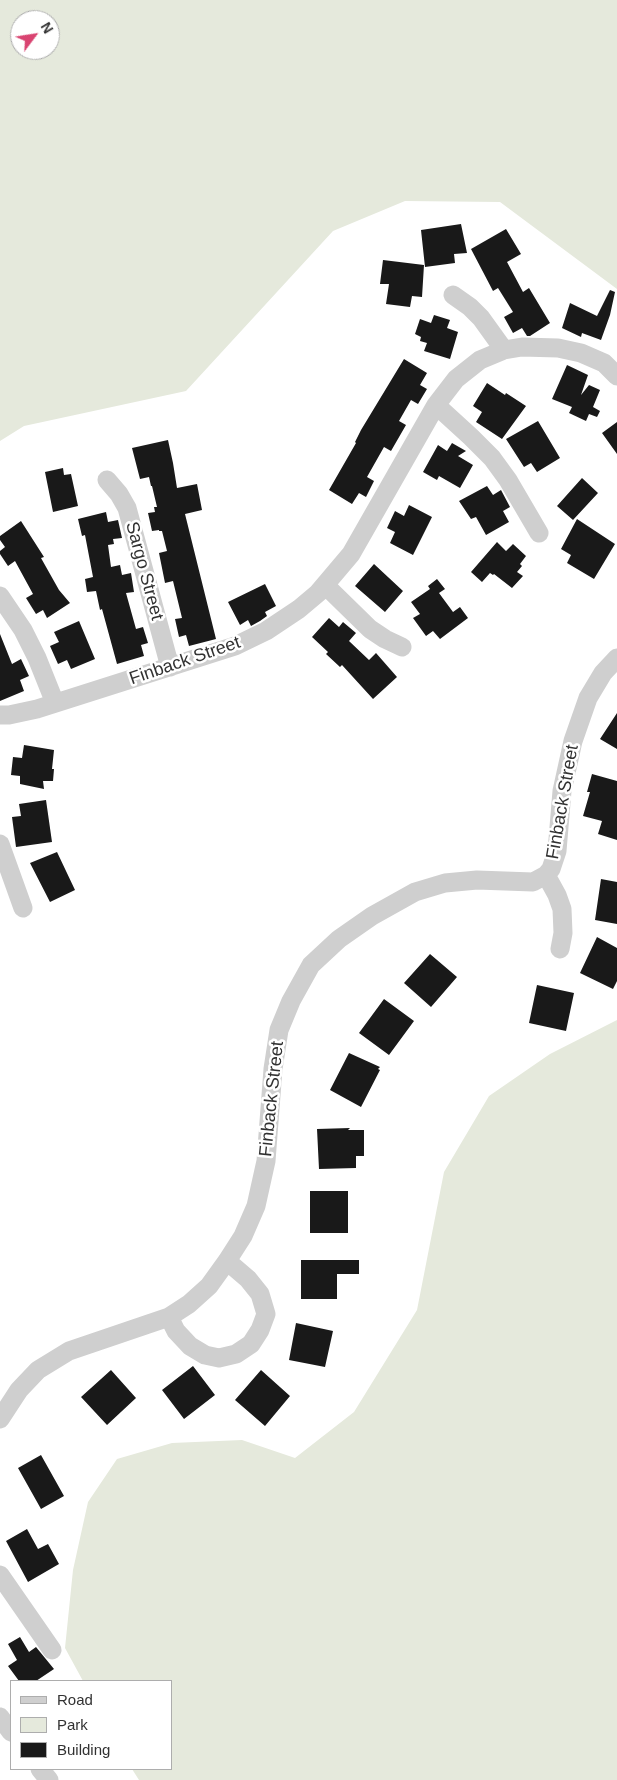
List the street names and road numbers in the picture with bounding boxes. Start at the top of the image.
street label: Sargo Street [120,519,168,623]
street label: Finback Street [127,632,243,690]
street label: Finback Street [542,743,584,861]
street label: Finback Street [255,1040,289,1158]

